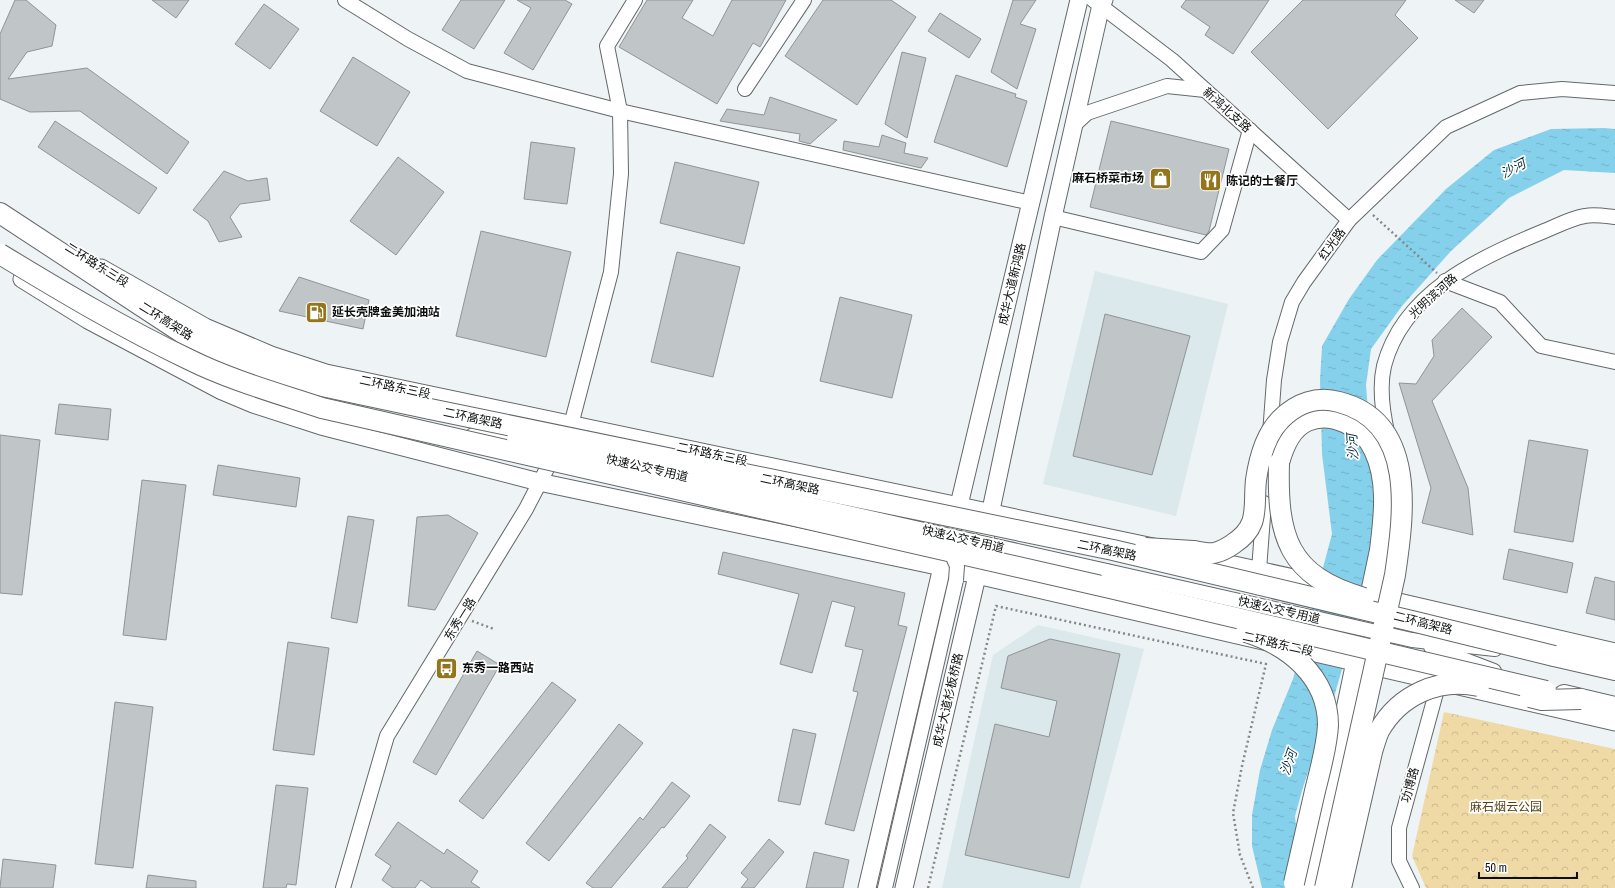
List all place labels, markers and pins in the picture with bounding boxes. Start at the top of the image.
shop icon: 麻石桥菜市场 [1147,165,1173,191]
restaurant icon: 陈记的士餐厅 [1198,168,1224,194]
place label: 麻石桥菜市场 [1072,170,1144,186]
place label: 陈记的士餐厅 [1226,173,1298,189]
fuel station icon: 延长壳牌金美加油站 [303,299,329,325]
place label: 延长壳牌金美加油站 [332,304,440,320]
bus stop icon: 东秀一路西站 [433,655,459,681]
place label: 东秀一路西站 [462,660,534,676]

